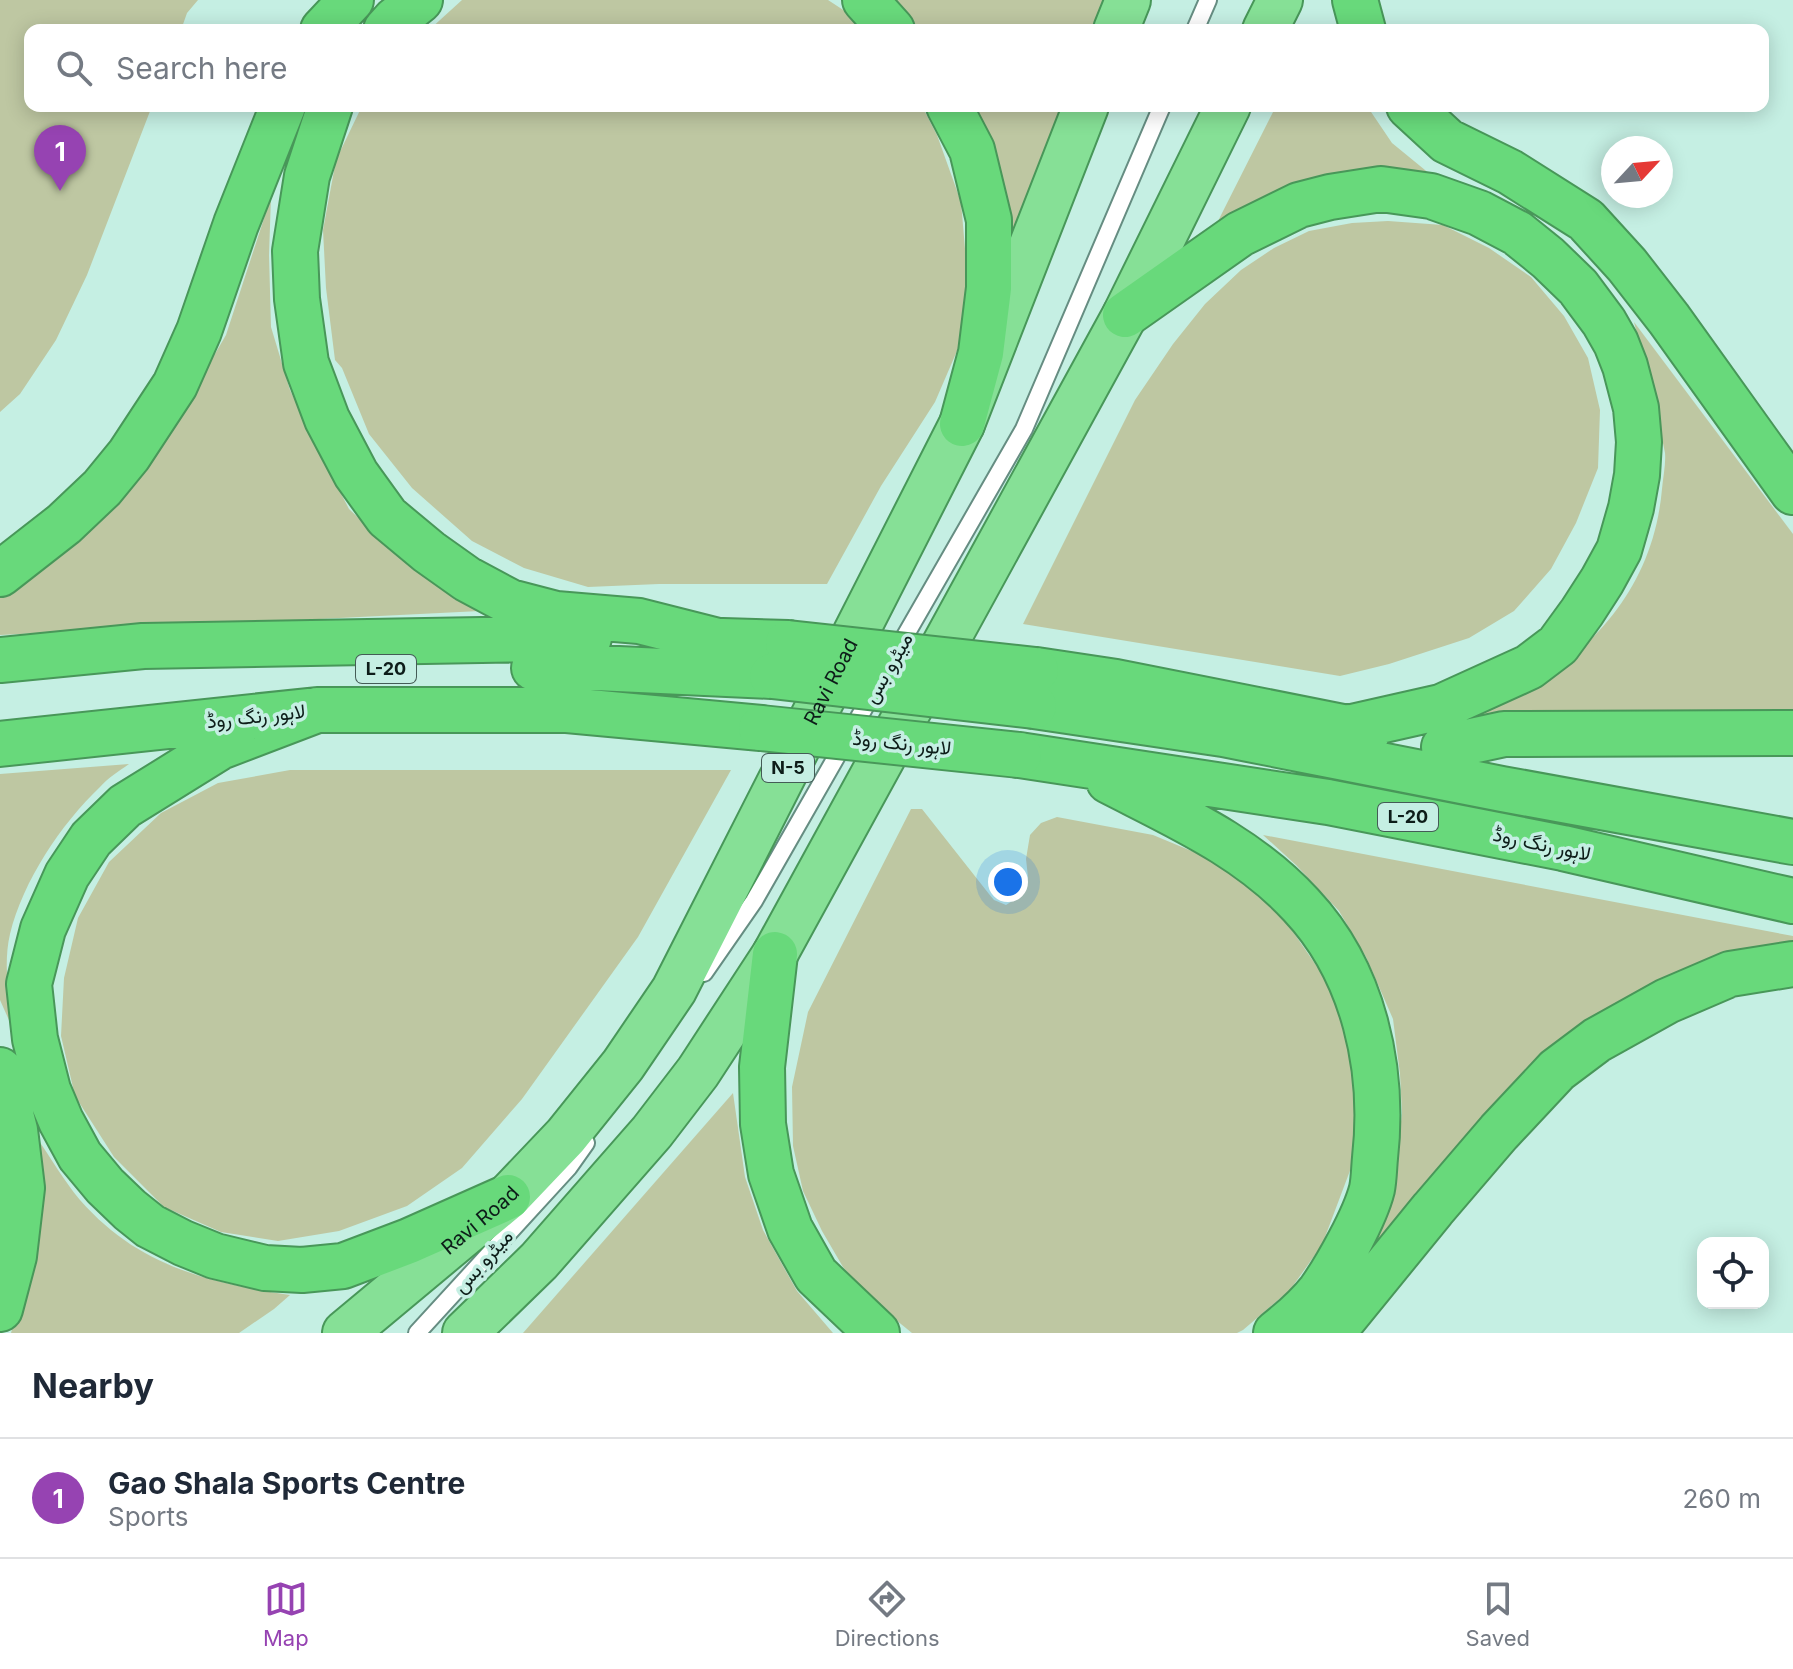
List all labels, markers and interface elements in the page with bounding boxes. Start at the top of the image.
search box [24,24,1769,112]
icon: search [52,46,96,90]
text: Search here [116,50,288,86]
pin: 1 [34,125,86,191]
north arrow [1601,136,1673,208]
street label: میٹرو بس [858,629,919,708]
street label: Ravi Road [799,635,863,729]
road number: L-20 [356,655,416,683]
street label: لاہور رنگ روڈ [205,699,307,734]
street label: لاہور رنگ روڈ [851,726,953,761]
road number: N-5 [762,754,814,782]
road number: L-20 [1378,803,1438,831]
street label: لاہور رنگ روڈ [1491,822,1593,867]
your location [988,862,1028,902]
street label: Ravi Road [436,1181,524,1259]
street label: میٹرو بس [448,1224,519,1298]
map controls [1697,1237,1769,1309]
button: locate [1697,1237,1769,1309]
text: Nearby [32,1365,154,1406]
text: Gao Shala Sports Centre [108,1465,465,1501]
text: 1 [52,1483,64,1514]
text: 260 m [1683,1483,1761,1514]
text: Sports [108,1501,188,1532]
tab: Map [263,1577,309,1651]
tab: Directions [835,1577,940,1651]
tab: Saved [1466,1577,1530,1651]

